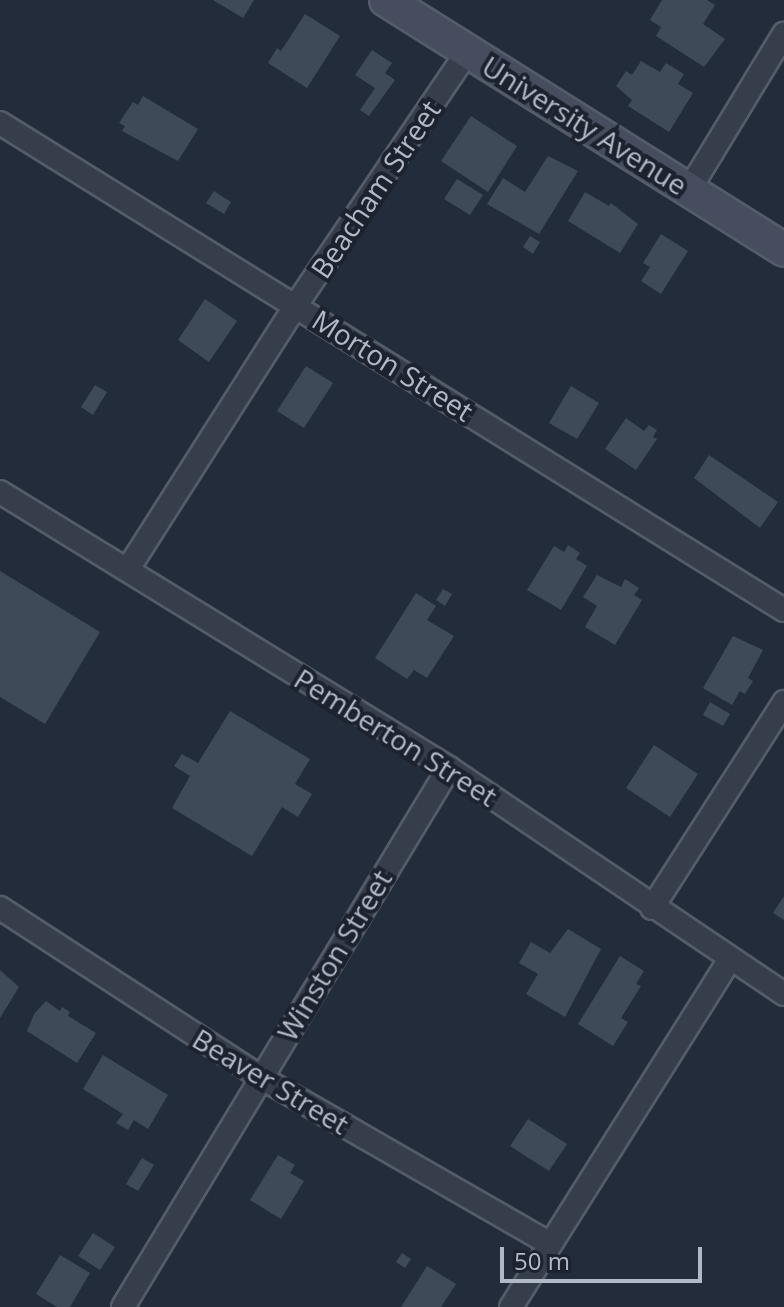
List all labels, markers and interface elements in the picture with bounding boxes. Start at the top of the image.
street label: University Avenue [476,48,694,202]
street label: Beacham Street [303,94,447,284]
street label: Morton Street [307,302,479,428]
street label: Pemberton Street [289,661,503,813]
street label: Winston Street [270,864,398,1046]
street label: Beaver Street [187,1021,355,1141]
scale bar [504,1231,706,1281]
text: 50 m [514,1244,570,1277]

